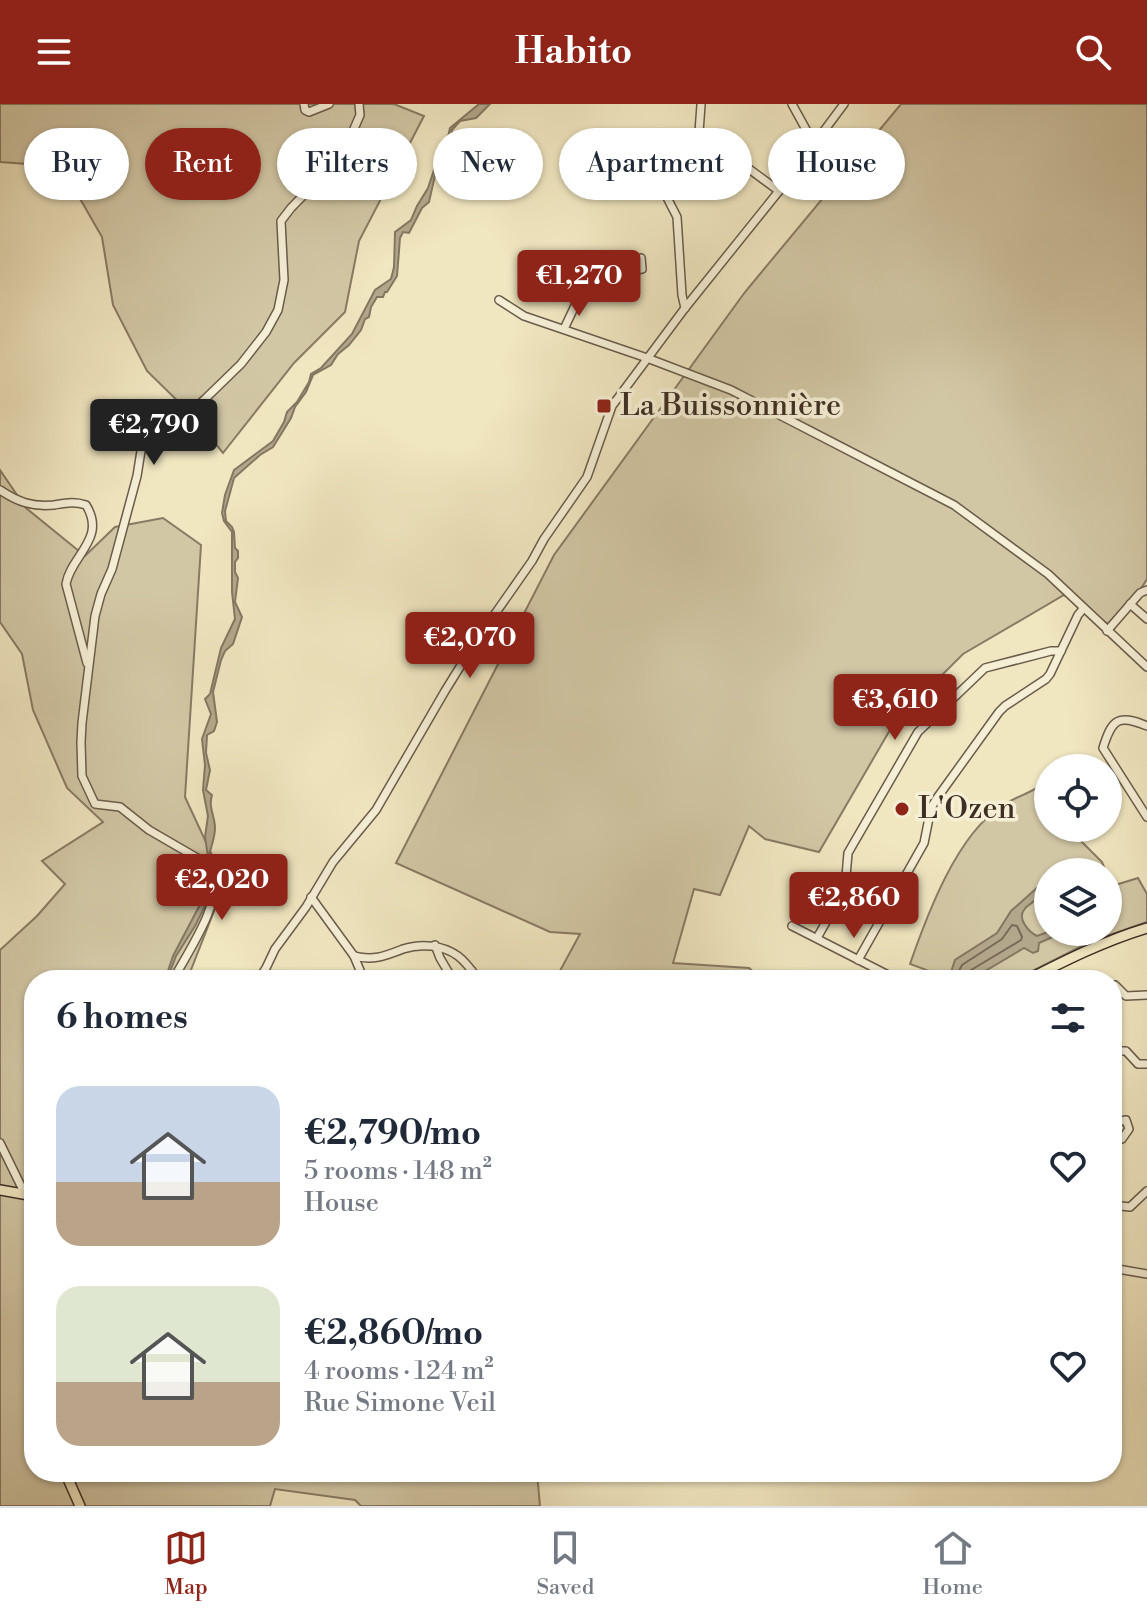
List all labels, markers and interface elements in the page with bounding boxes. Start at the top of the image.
icon: menu [32,30,76,74]
text: Habito [515,30,632,75]
icon: search [1071,30,1115,74]
chip: Buy [24,128,129,200]
chip: Rent [145,128,261,200]
chip: Filters [277,128,417,200]
chip: New [433,128,543,200]
chip: Apartment [559,128,752,200]
chip: House [768,128,905,200]
pin: €1,270 [514,250,644,318]
text: €1,270 [535,260,623,292]
place label: La Buissonnière [620,387,841,425]
marker: La Buissonnière [595,397,613,415]
pin: €2,790 [89,399,219,467]
text: €2,790 [108,409,200,441]
pin: €2,070 [405,612,535,680]
text: €2,070 [423,622,517,654]
pin: €3,610 [830,674,960,742]
text: €3,610 [852,684,938,716]
map controls [1034,754,1122,946]
button: locate [1034,754,1122,842]
place label: L'Ozen [918,790,1016,828]
marker: L'Ozen [893,800,911,818]
pin: €2,020 [157,854,287,922]
button: layers [1034,858,1122,946]
text: €2,020 [175,864,269,896]
pin: €2,860 [789,872,919,940]
text: €2,860 [807,882,901,914]
icon: filters [1046,996,1090,1040]
text: 6 homes [56,997,188,1039]
text: €2,790/mo [304,1113,481,1155]
icon: home [120,1118,216,1214]
icon: heart [1046,1144,1090,1188]
text: 5 rooms · 148 m² [304,1155,492,1187]
text: House [304,1187,379,1219]
text: €2,860/mo [304,1313,483,1355]
icon: home [120,1318,216,1414]
icon: heart [1046,1344,1090,1388]
text: 4 rooms · 124 m² [304,1355,494,1387]
text: Rue Simone Veil [304,1387,496,1419]
tab: Map [164,1526,208,1601]
tab: Saved [536,1526,594,1601]
tab: Home [922,1526,983,1601]

